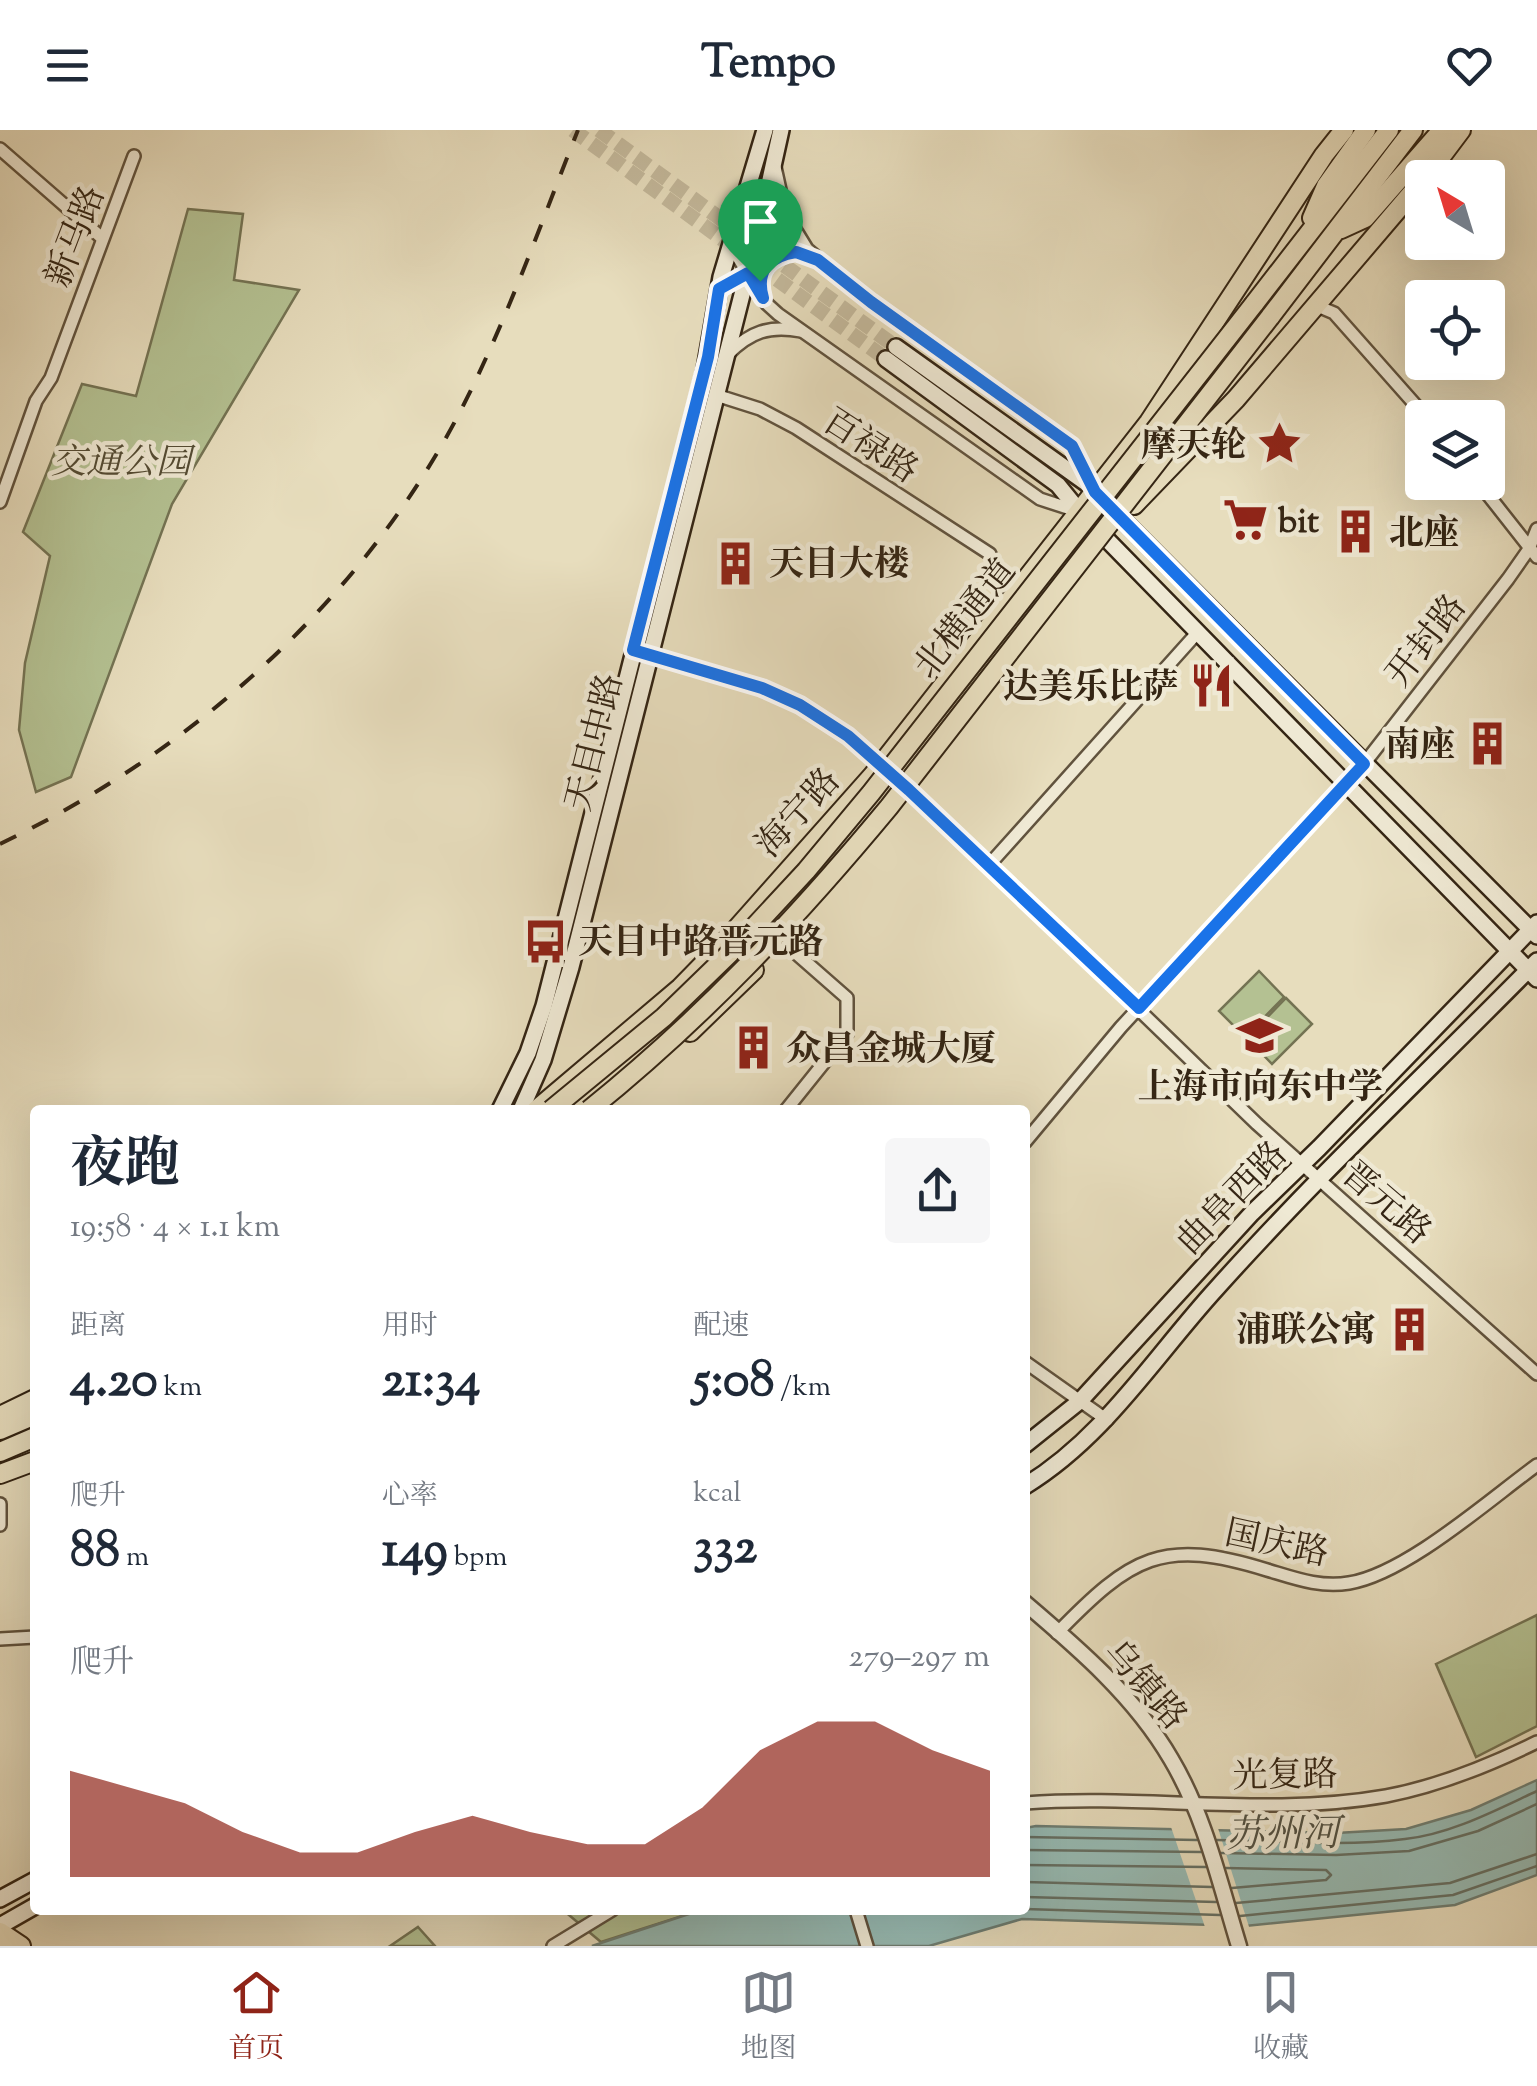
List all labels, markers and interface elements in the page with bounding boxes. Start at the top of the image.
text: Tempo [701,33,836,98]
icon: menu [40,38,95,93]
icon: heart [1442,38,1497,93]
north arrow [1405,160,1505,260]
map controls [1405,160,1505,500]
street label: 新马路 [35,179,120,295]
pin [718,179,803,282]
icon: arrive [733,194,788,249]
button: locate [1405,280,1505,380]
street label: 百禄路 [811,398,927,498]
button: layers [1405,400,1505,500]
place icon: 摩天轮 [1255,420,1303,468]
place label: 摩天轮 [1141,422,1246,473]
park label: 交通公园 [51,439,196,490]
supermarket icon: bit [1221,496,1269,544]
place label: bit [1277,498,1319,549]
building icon: 北座 [1332,508,1380,556]
place label: 北座 [1389,510,1459,561]
building icon: 天目大楼 [712,539,760,587]
place label: 天目大楼 [769,541,909,592]
street label: 北横通道 [904,549,1030,691]
street label: 开封路 [1375,585,1480,699]
restaurant icon: 达美乐比萨 [1187,662,1235,710]
place label: 达美乐比萨 [1003,664,1178,715]
street label: 天目中路 [555,669,638,817]
building icon: 南座 [1464,720,1512,768]
place label: 南座 [1385,722,1455,773]
street label: 海宁路 [746,758,854,870]
bus stop icon: 天目中路晋元路 [521,917,569,965]
place label: 天目中路晋元路 [578,919,823,970]
school or university icon: 上海市向东中学 [1236,1012,1284,1060]
building icon: 众昌金城大厦 [729,1024,777,1072]
place label: 众昌金城大厦 [786,1026,996,1077]
place label: 上海市向东中学 [1137,1064,1383,1115]
text: 夜跑 [70,1128,180,1207]
street label: 曲阜西路 [1167,1131,1300,1268]
button: share [885,1138,990,1243]
street label: 晋元路 [1328,1151,1441,1258]
text: 19:58 · 4 × 1.1 km [70,1205,280,1251]
building icon: 浦联公寓 [1385,1305,1433,1353]
text: 距离 [70,1307,126,1347]
text: 用时 [382,1307,438,1347]
text: 配速 [693,1307,749,1347]
place label: 浦联公寓 [1236,1307,1376,1358]
text: 4.20 [70,1347,158,1419]
text: 21:34 [382,1347,480,1419]
text: 5:08 [693,1347,774,1419]
text: km [158,1368,202,1408]
text: /km [774,1368,831,1408]
text: kcal [693,1474,741,1514]
text: 爬升 [70,1477,126,1517]
text: 心率 [382,1477,438,1517]
street label: 国庆路 [1220,1510,1333,1581]
text: 332 [693,1514,757,1586]
text: 88 [70,1517,120,1589]
text: 149 [382,1517,448,1589]
text: m [120,1538,149,1578]
text: bpm [448,1538,507,1578]
street label: 乌镇路 [1090,1630,1197,1743]
text: 279–297 m [849,1635,990,1681]
text: 爬升 [70,1641,134,1687]
street label: 光复路 [1232,1751,1338,1804]
water label: 苏州河 [1226,1809,1347,1865]
tab: 首页 [228,1965,284,2070]
tab: 地图 [740,1965,797,2070]
tab: 收藏 [1253,1965,1309,2070]

